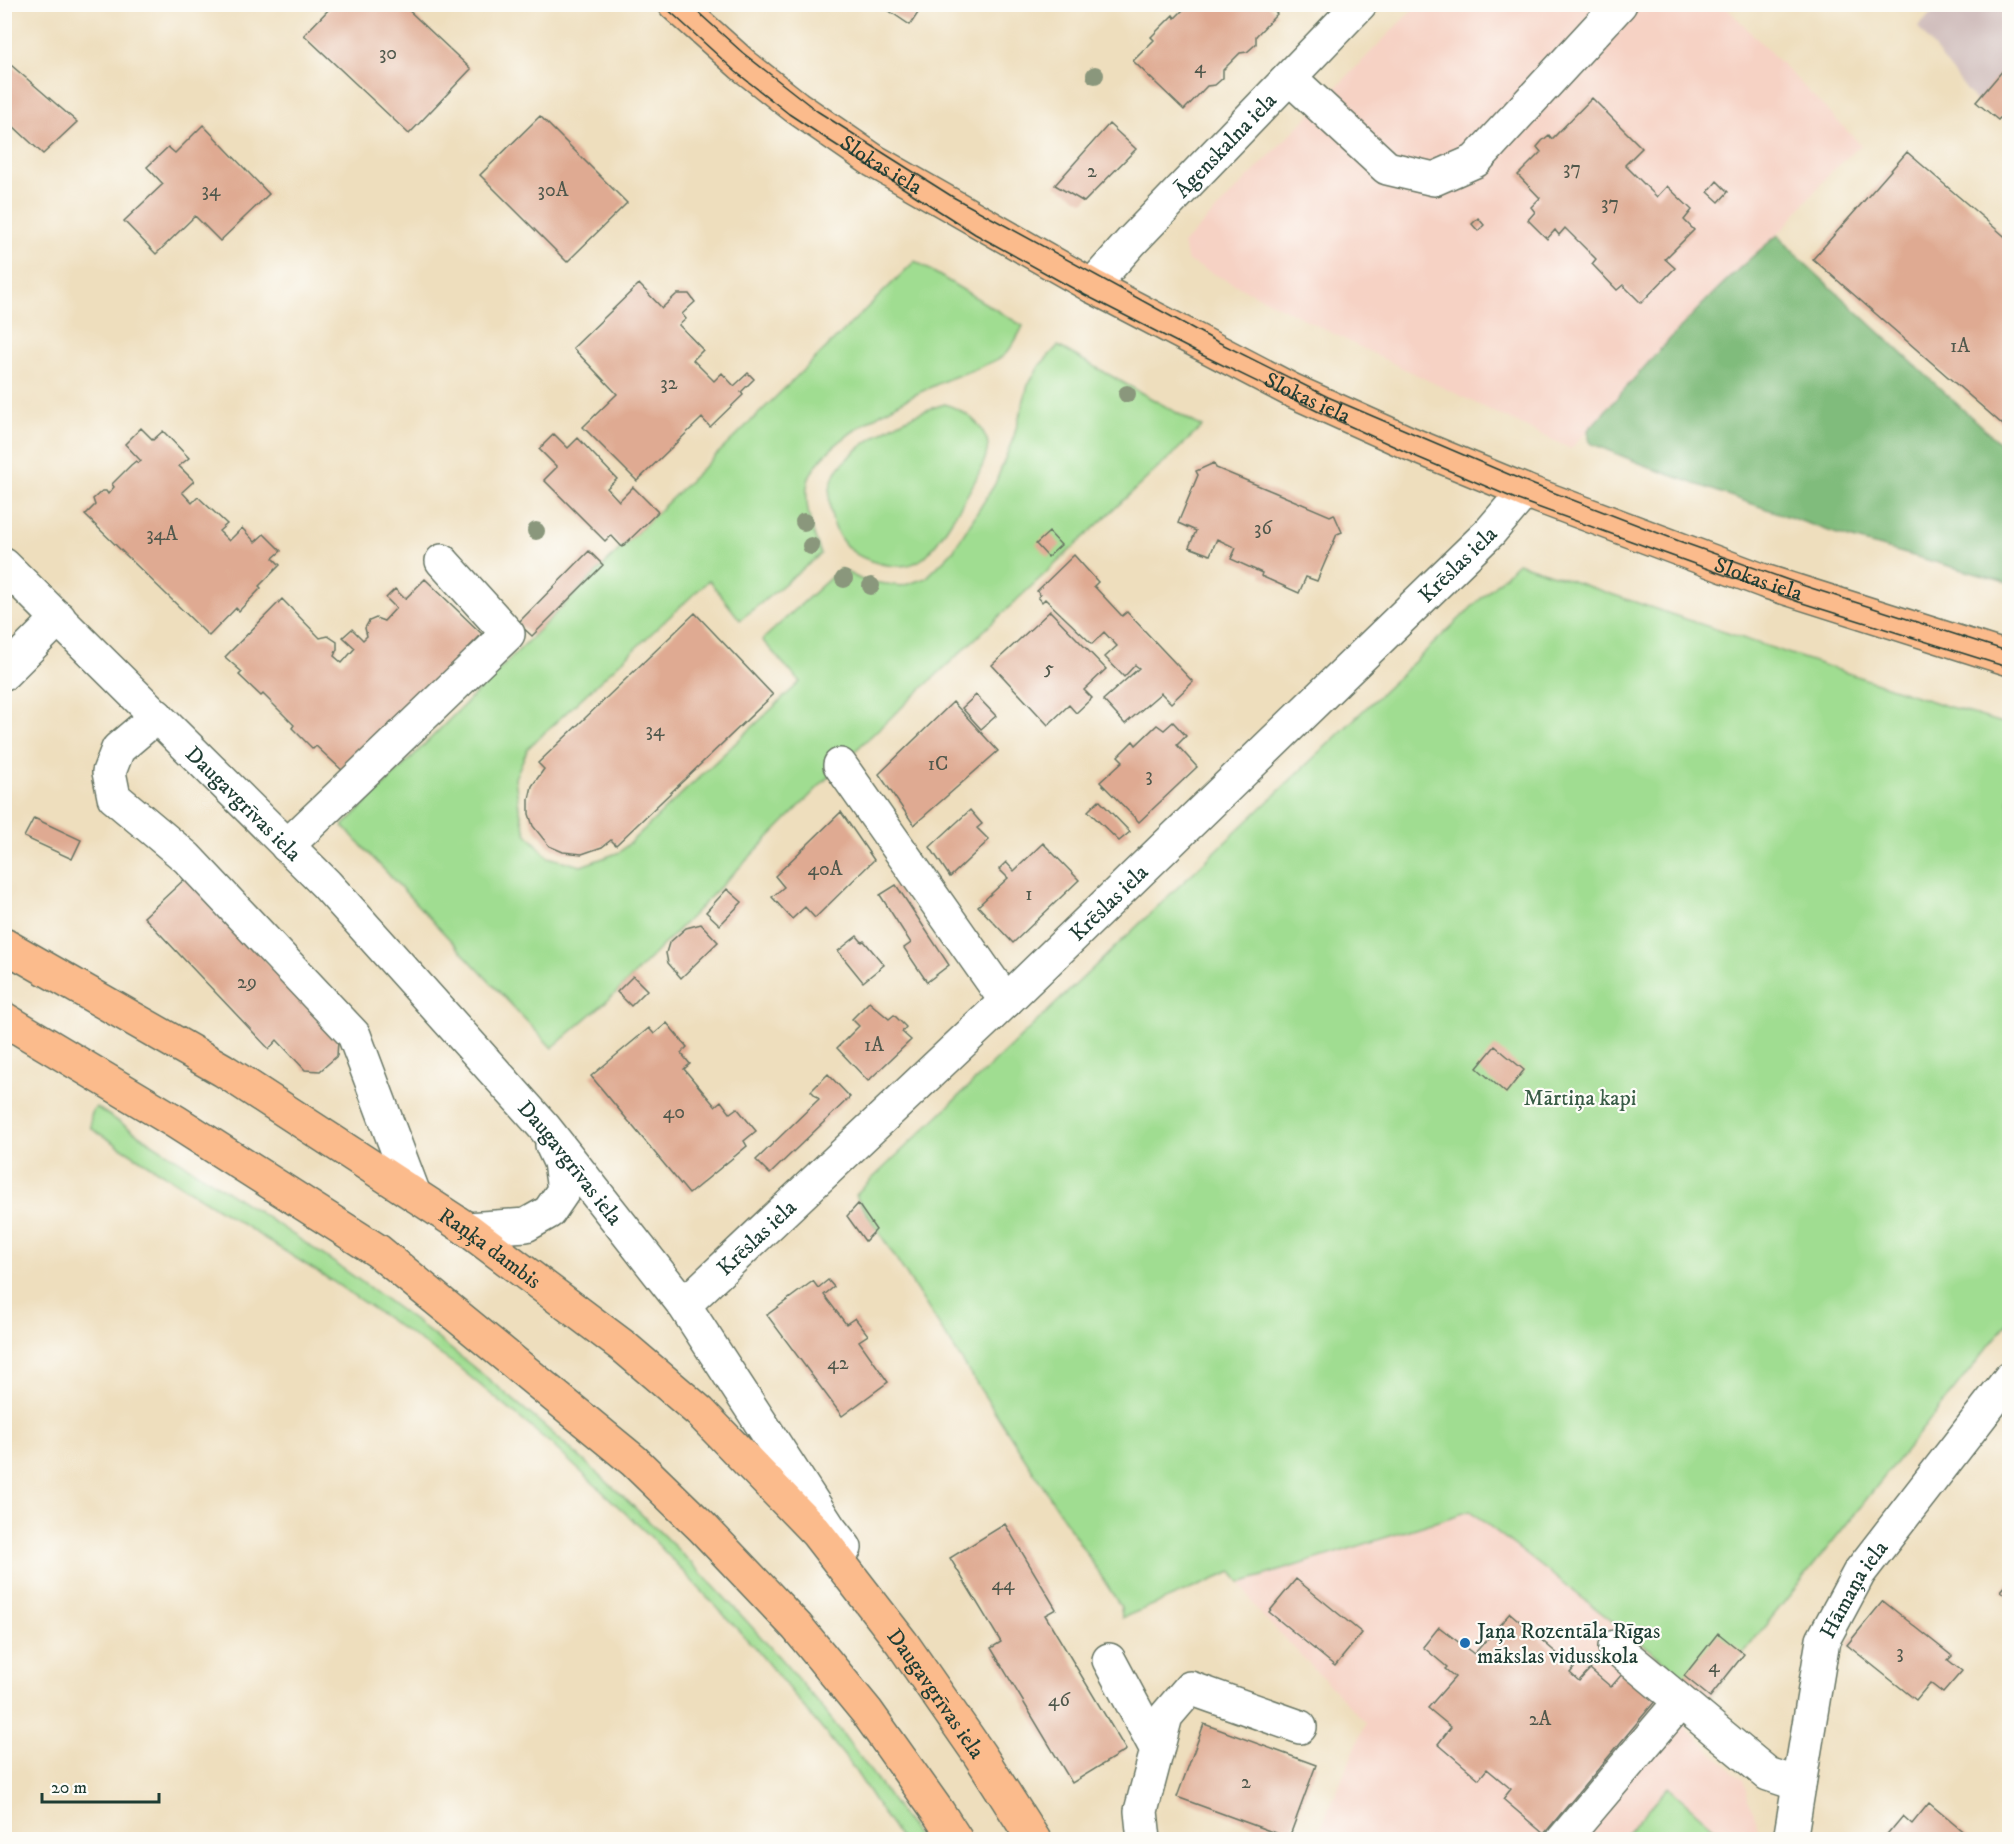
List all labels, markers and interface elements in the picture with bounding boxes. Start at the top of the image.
house number: 30 [379,41,397,66]
house number: 4 [1194,55,1206,80]
street label: Āgenskalna iela [1169,87,1283,204]
street label: Slokas iela [834,130,927,201]
house number: 37 [1563,156,1581,181]
house number: 2 [1087,159,1097,184]
house number: 34 [202,178,221,203]
house number: 30A [538,178,569,203]
house number: 37 [1601,191,1619,216]
house number: 1A [1950,334,1970,359]
street label: Slokas iela [1260,367,1355,430]
house number: 32 [660,371,678,396]
house number: 36 [1254,516,1273,541]
street label: Krēslas iela [1413,520,1504,609]
house number: 34A [146,522,178,547]
street label: Slokas iela [1710,551,1806,608]
house number: 5 [1044,656,1054,681]
house number: 34 [646,718,665,743]
street label: Daugavgrīvas iela [179,741,307,868]
house number: 1C [928,752,948,777]
house number: 3 [1145,763,1153,788]
house number: 40A [807,857,843,882]
street label: Krēslas iela [1064,859,1155,947]
house number: 1 [1025,882,1033,907]
house number: 29 [237,970,257,995]
house number: 1A [864,1033,884,1058]
park label: Mārtiņa kapi [1524,1085,1636,1112]
street label: Daugavgrīvas iela [511,1095,628,1232]
house number: 40 [663,1100,685,1125]
street label: Krēslas iela [712,1194,803,1282]
street label: Raņķa dambis [433,1202,546,1295]
house number: 42 [827,1351,849,1376]
street label: Hāmaņa iela [1814,1535,1895,1643]
house number: 44 [991,1572,1015,1597]
place label: Jaņa Rozentāla Rīgas mākslas vidusskola [1475,1618,1660,1670]
street label: Daugavgrīvas iela [881,1624,990,1765]
marker: Jaņa Rozentāla Rīgas mākslas vidusskola [1458,1636,1472,1650]
house number: 3 [1896,1640,1904,1665]
house number: 4 [1708,1654,1720,1679]
house number: 46 [1048,1688,1071,1713]
house number: 2A [1529,1707,1552,1732]
scale bar [42,1766,159,1804]
house number: 2 [1241,1770,1251,1795]
text: 20 m [51,1777,87,1799]

